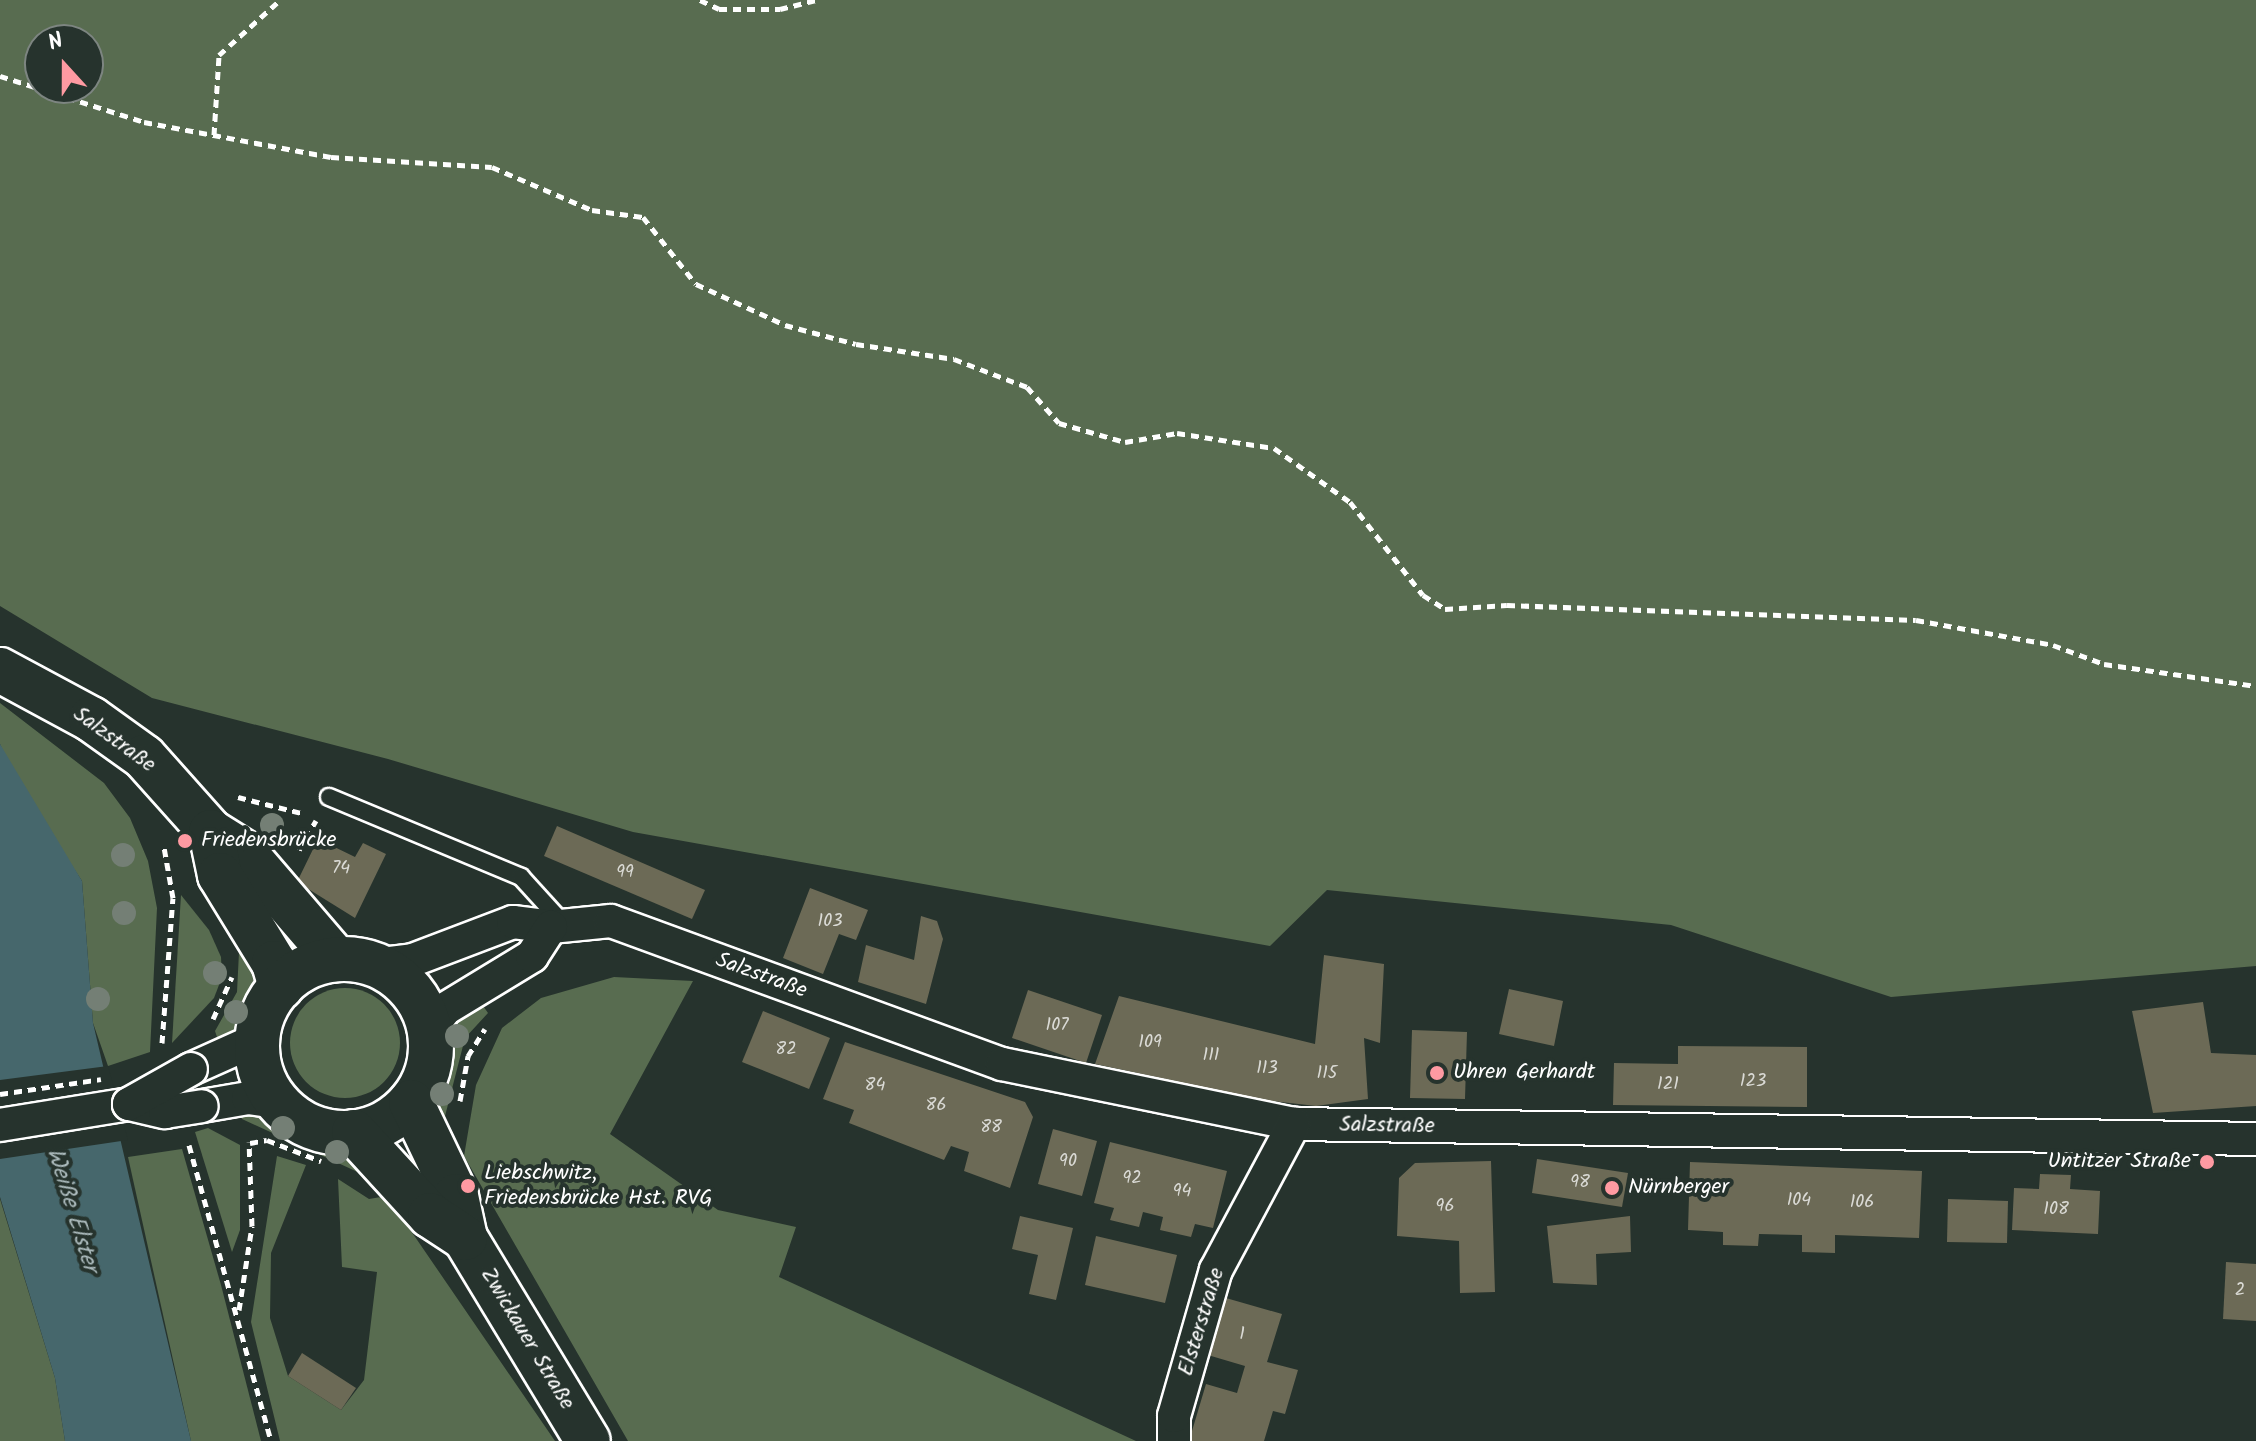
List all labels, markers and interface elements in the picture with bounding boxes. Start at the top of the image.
north arrow [24,24,104,104]
text: N [43,24,69,62]
street label: Salzstraße [68,701,160,779]
place label: Friedensbrücke [201,828,336,854]
marker: Friedensbrücke [176,832,194,850]
house number: 74 [332,858,350,880]
house number: 99 [616,862,634,884]
house number: 103 [818,911,842,933]
street label: Salzstraße [712,947,810,1005]
house number: 107 [1046,1015,1068,1037]
house number: 109 [1138,1032,1162,1054]
house number: 82 [775,1039,797,1061]
house number: 111 [1203,1045,1219,1067]
house number: 113 [1256,1058,1278,1080]
place label: Uhren Gerhardt [1453,1060,1595,1086]
house number: 115 [1317,1063,1337,1085]
marker: Uhren Gerhardt [1428,1064,1446,1082]
house number: 123 [1740,1071,1766,1093]
house number: 121 [1657,1074,1679,1096]
house number: 84 [865,1075,885,1097]
house number: 86 [926,1095,946,1117]
street label: Salzstraße [1339,1112,1435,1140]
house number: 88 [980,1117,1002,1139]
water label: Weiße Elster [40,1145,104,1275]
place label: Untitzer Straße [2048,1149,2191,1175]
house number: 90 [1059,1151,1077,1173]
marker: Untitzer Straße [2198,1153,2216,1171]
place label: Liebschwitz, Friedensbrücke Hst. RVG [484,1160,713,1212]
house number: 92 [1122,1168,1142,1190]
house number: 98 [1570,1172,1590,1194]
place label: Nürnberger [1628,1175,1729,1201]
marker: Liebschwitz, Friedensbrücke Hst. RVG [459,1177,477,1195]
marker: Nürnberger [1603,1179,1621,1197]
house number: 94 [1173,1181,1191,1203]
house number: 104 [1787,1190,1811,1212]
house number: 106 [1850,1192,1874,1214]
house number: 96 [1436,1196,1454,1218]
house number: 108 [2043,1199,2069,1221]
street label: Zwickauer Straße [474,1263,580,1415]
street label: Elsterstraße [1173,1265,1231,1379]
house number: 2 [2235,1280,2245,1302]
house number: 1 [1239,1324,1245,1346]

